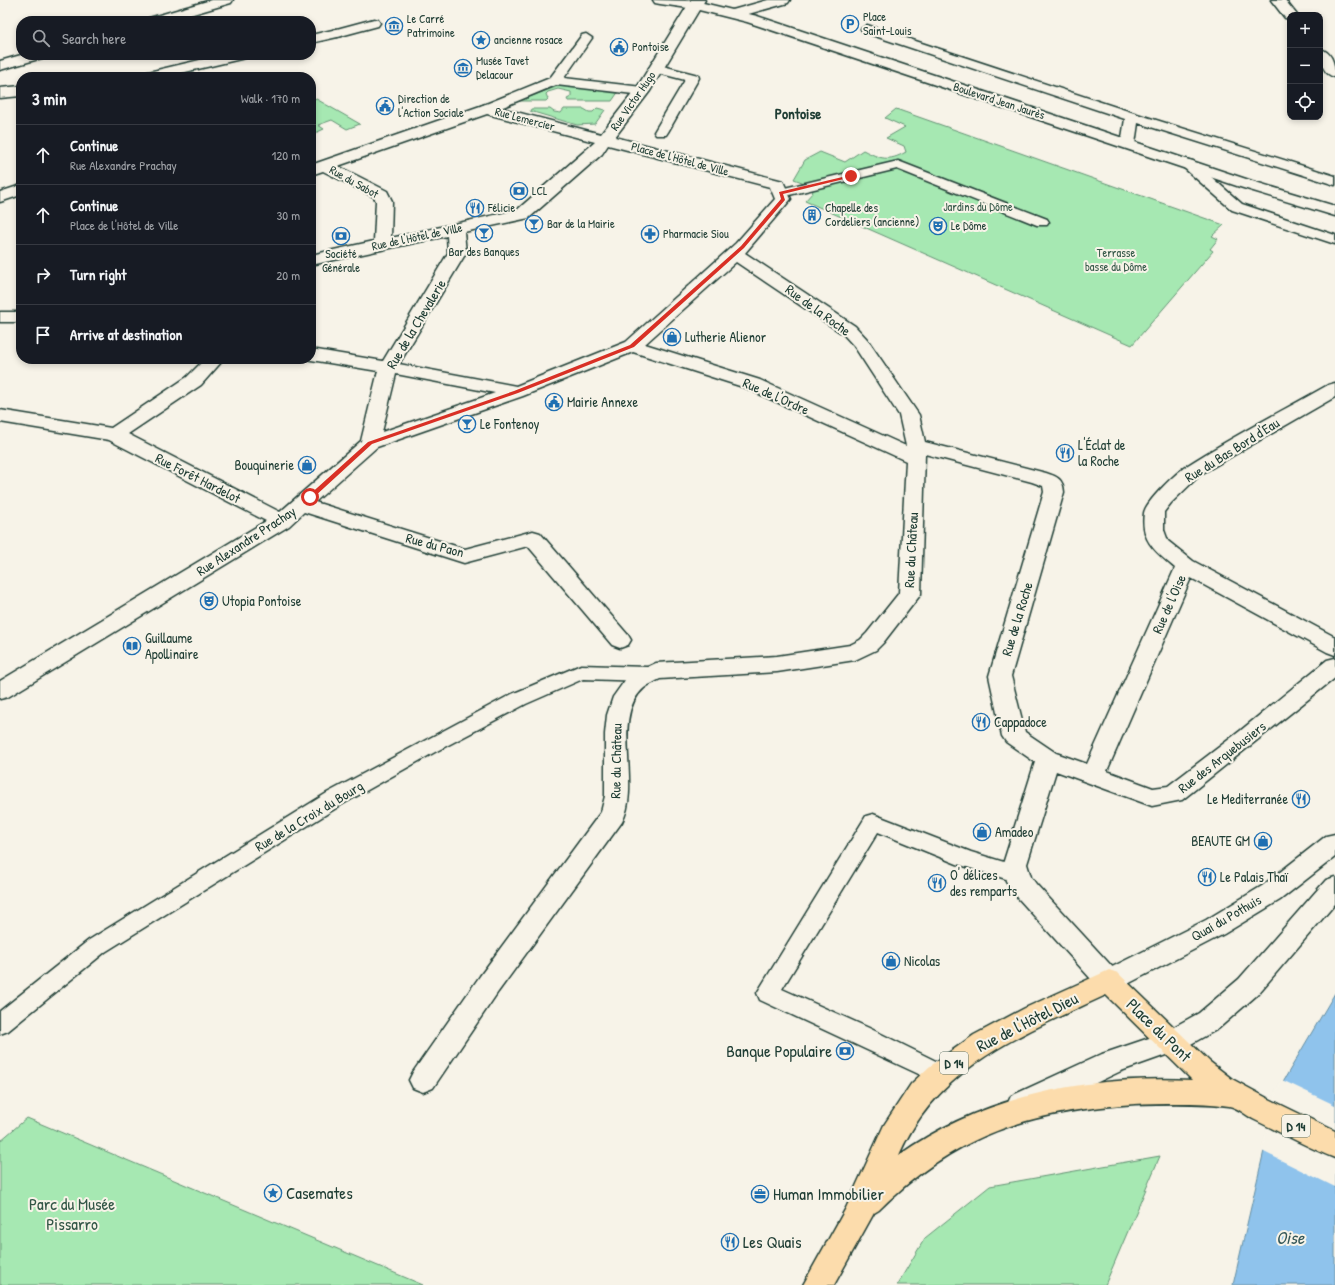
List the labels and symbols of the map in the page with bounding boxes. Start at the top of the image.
place label: Place Saint-Louis [863,8,912,39]
place label: Le Carré Patrimoine [407,10,455,41]
parking icon: Place Saint-Louis [840,14,860,34]
museum icon: Le Carré Patrimoine [384,16,404,36]
place icon: ancienne rosace [471,30,491,50]
place label: ancienne rosace [494,31,563,48]
public building icon: Pontoise [609,37,629,57]
place label: Pontoise [632,38,669,55]
place label: Musée Tavet Delacour [476,52,530,83]
museum icon: Musée Tavet Delacour [453,58,473,78]
street label: Rue Victor Hugo [606,68,659,134]
street label: Boulevard Jean Jaurès [951,78,1047,123]
place label: Direction de l'Action Sociale [398,90,464,121]
public building icon: Direction de l'Action Sociale [375,96,395,116]
street label: Rue Lemercier [493,102,557,135]
district label: Pontoise [775,103,821,124]
street label: Place de l'Hôtel de Ville [630,137,731,180]
street label: Rue du Sabot [326,161,383,203]
route end [842,167,860,185]
bank icon: LCL [509,181,529,201]
place label: LCL [532,182,548,199]
restaurant icon: Félicie [465,198,485,218]
park label: Jardins du Dôme [943,198,1013,215]
place label: Félicie [487,199,516,216]
place label: Chapelle des Cordeliers (ancienne) [825,199,919,230]
building icon: Chapelle des Cordeliers (ancienne) [802,205,822,225]
bar icon: Bar de la Mairie [524,214,544,234]
place label: Bar de la Mairie [547,215,615,232]
theatre icon: Le Dôme [928,216,948,236]
place label: Le Dôme [951,217,987,234]
street label: Rue de l'Hôtel de Ville [370,219,464,254]
bar icon: Bar des Banques [474,223,494,243]
pharmacy icon: Pharmacie Siou [640,224,660,244]
place label: Pharmacie Siou [663,225,729,242]
bank icon: Société Générale [331,226,351,246]
place label: Bar des Banques [449,243,520,260]
park label: Terrasse basse du Dôme [1085,244,1147,275]
place label: Société Générale [322,245,360,276]
street label: Rue de la Chevalerie [381,275,450,372]
street label: Rue de la Roche [782,279,855,340]
shop icon: Lutherie Alienor [662,327,682,347]
place label: Lutherie Alienor [685,327,767,346]
street label: Rue de l'Ordre [740,373,813,419]
public building icon: Mairie Annexe [544,392,564,412]
place label: Mairie Annexe [567,392,639,411]
street label: Rue du Bas Bord d'Eau [1181,413,1283,486]
bar icon: Le Fontenoy [457,414,477,434]
place label: Le Fontenoy [480,414,540,434]
place label: L'Éclat de la Roche [1078,435,1126,470]
restaurant icon: L'Éclat de la Roche [1055,443,1075,463]
street label: Rue Forêt Hardelot [152,448,244,507]
place label: Bouquinerie [234,455,294,475]
shop icon: Bouquinerie [297,455,317,475]
route start [301,488,319,506]
street label: Rue Alexandre Prachay [192,501,300,581]
street label: Rue du Château [899,511,922,588]
street label: Rue du Paon [404,528,466,561]
street label: Rue de l'Oise [1147,571,1190,636]
street label: Rue de la Roche [996,579,1037,658]
theatre icon: Utopia Pontoise [199,591,219,611]
place label: Utopia Pontoise [222,591,302,611]
place label: Guillaume Apollinaire [145,628,199,664]
library icon: Guillaume Apollinaire [122,636,142,656]
restaurant icon: Cappadoce [971,712,991,732]
place label: Cappadoce [994,712,1047,732]
street label: Rue des Arquebusiers [1174,716,1270,798]
street label: Rue du Château [605,723,626,799]
street label: Rue de la Croix du Bourg [251,776,367,856]
place label: Le Mediterranée [1207,789,1288,808]
restaurant icon: Le Mediterranée [1291,789,1311,809]
shop icon: Amadeo [972,822,992,842]
place label: Amadeo [995,822,1034,841]
place label: BEAUTE GM [1191,831,1250,850]
shop icon: BEAUTE GM [1253,831,1273,851]
place label: O' délices des remparts [950,865,1017,901]
restaurant icon: Le Palais Thaï [1197,867,1217,887]
place label: Le Palais Thaï [1220,867,1289,886]
restaurant icon: O' délices des remparts [927,873,947,893]
street label: Quai du Pothuis [1187,890,1264,945]
shop icon: Nicolas [881,951,901,971]
place label: Nicolas [904,951,940,970]
street label: Rue de l'Hôtel Dieu [972,986,1082,1057]
street label: Place du Pont [1122,993,1198,1067]
place label: Banque Populaire [726,1039,832,1062]
bank icon: Banque Populaire [835,1041,855,1061]
road number: D 14 [940,1052,968,1074]
road number: D 14 [1282,1115,1310,1137]
place label: Casemates [286,1181,353,1204]
place label: Human Immobilier [773,1182,884,1205]
place icon: Casemates [263,1183,283,1203]
office icon: Human Immobilier [750,1184,770,1204]
park label: Parc du Musée Pissarro [29,1192,115,1235]
water label: Oise [1276,1225,1305,1250]
place label: Les Quais [743,1230,802,1253]
restaurant icon: Les Quais [720,1232,740,1252]

